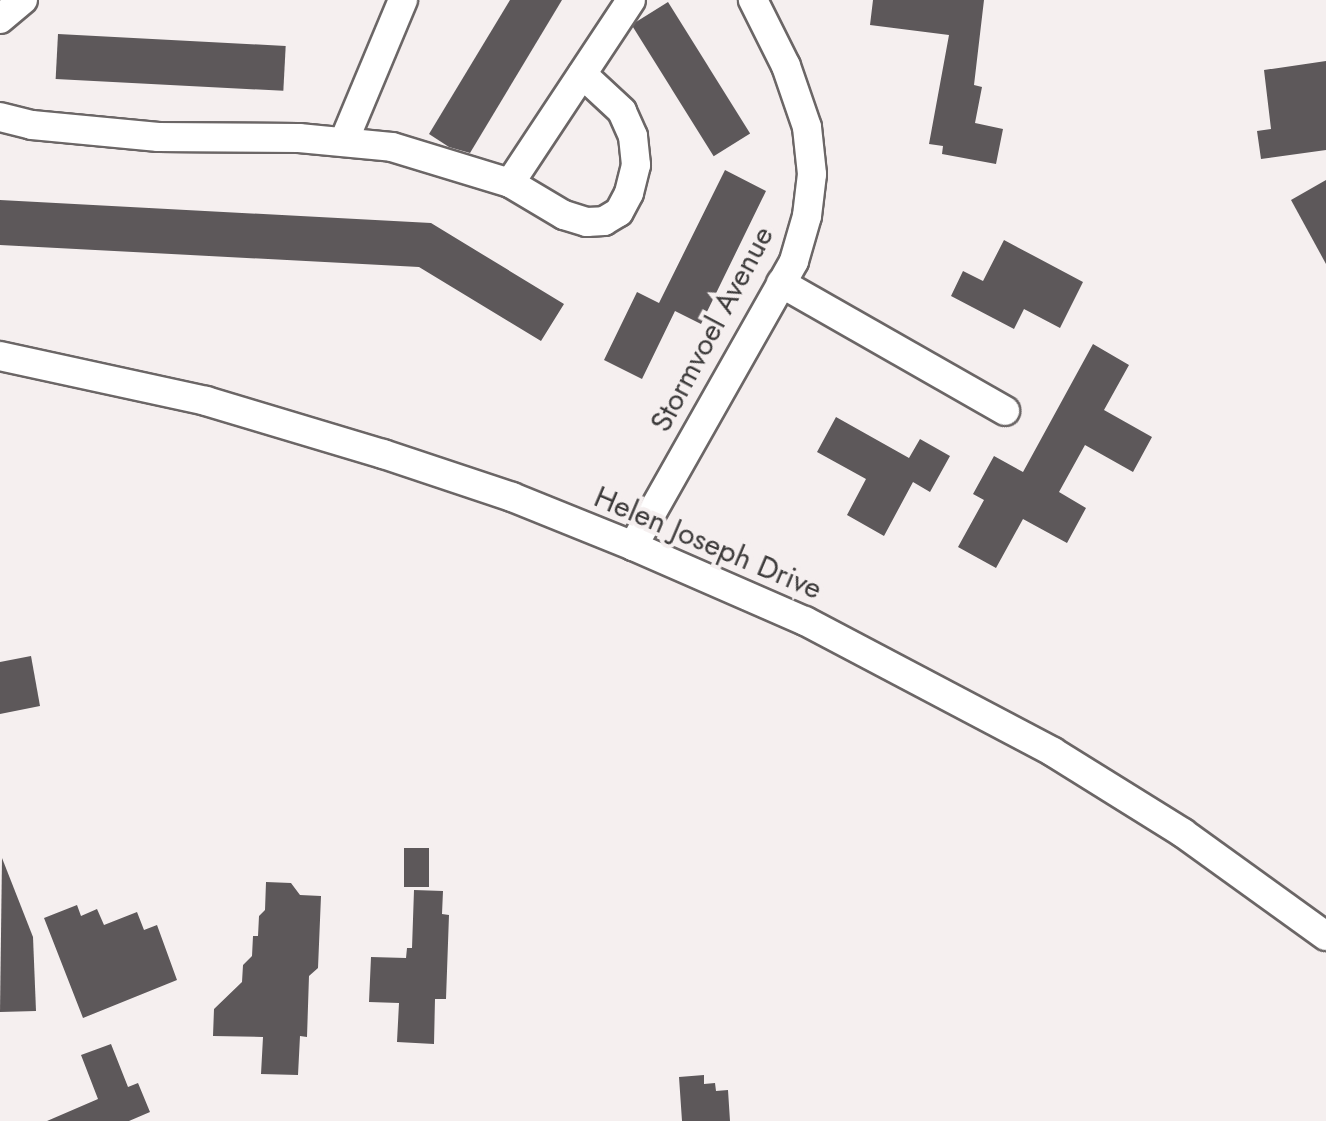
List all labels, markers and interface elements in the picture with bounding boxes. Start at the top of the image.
street label: Stormvoel Avenue [643,220,781,438]
street label: Helen Joseph Drive [589,479,827,607]

